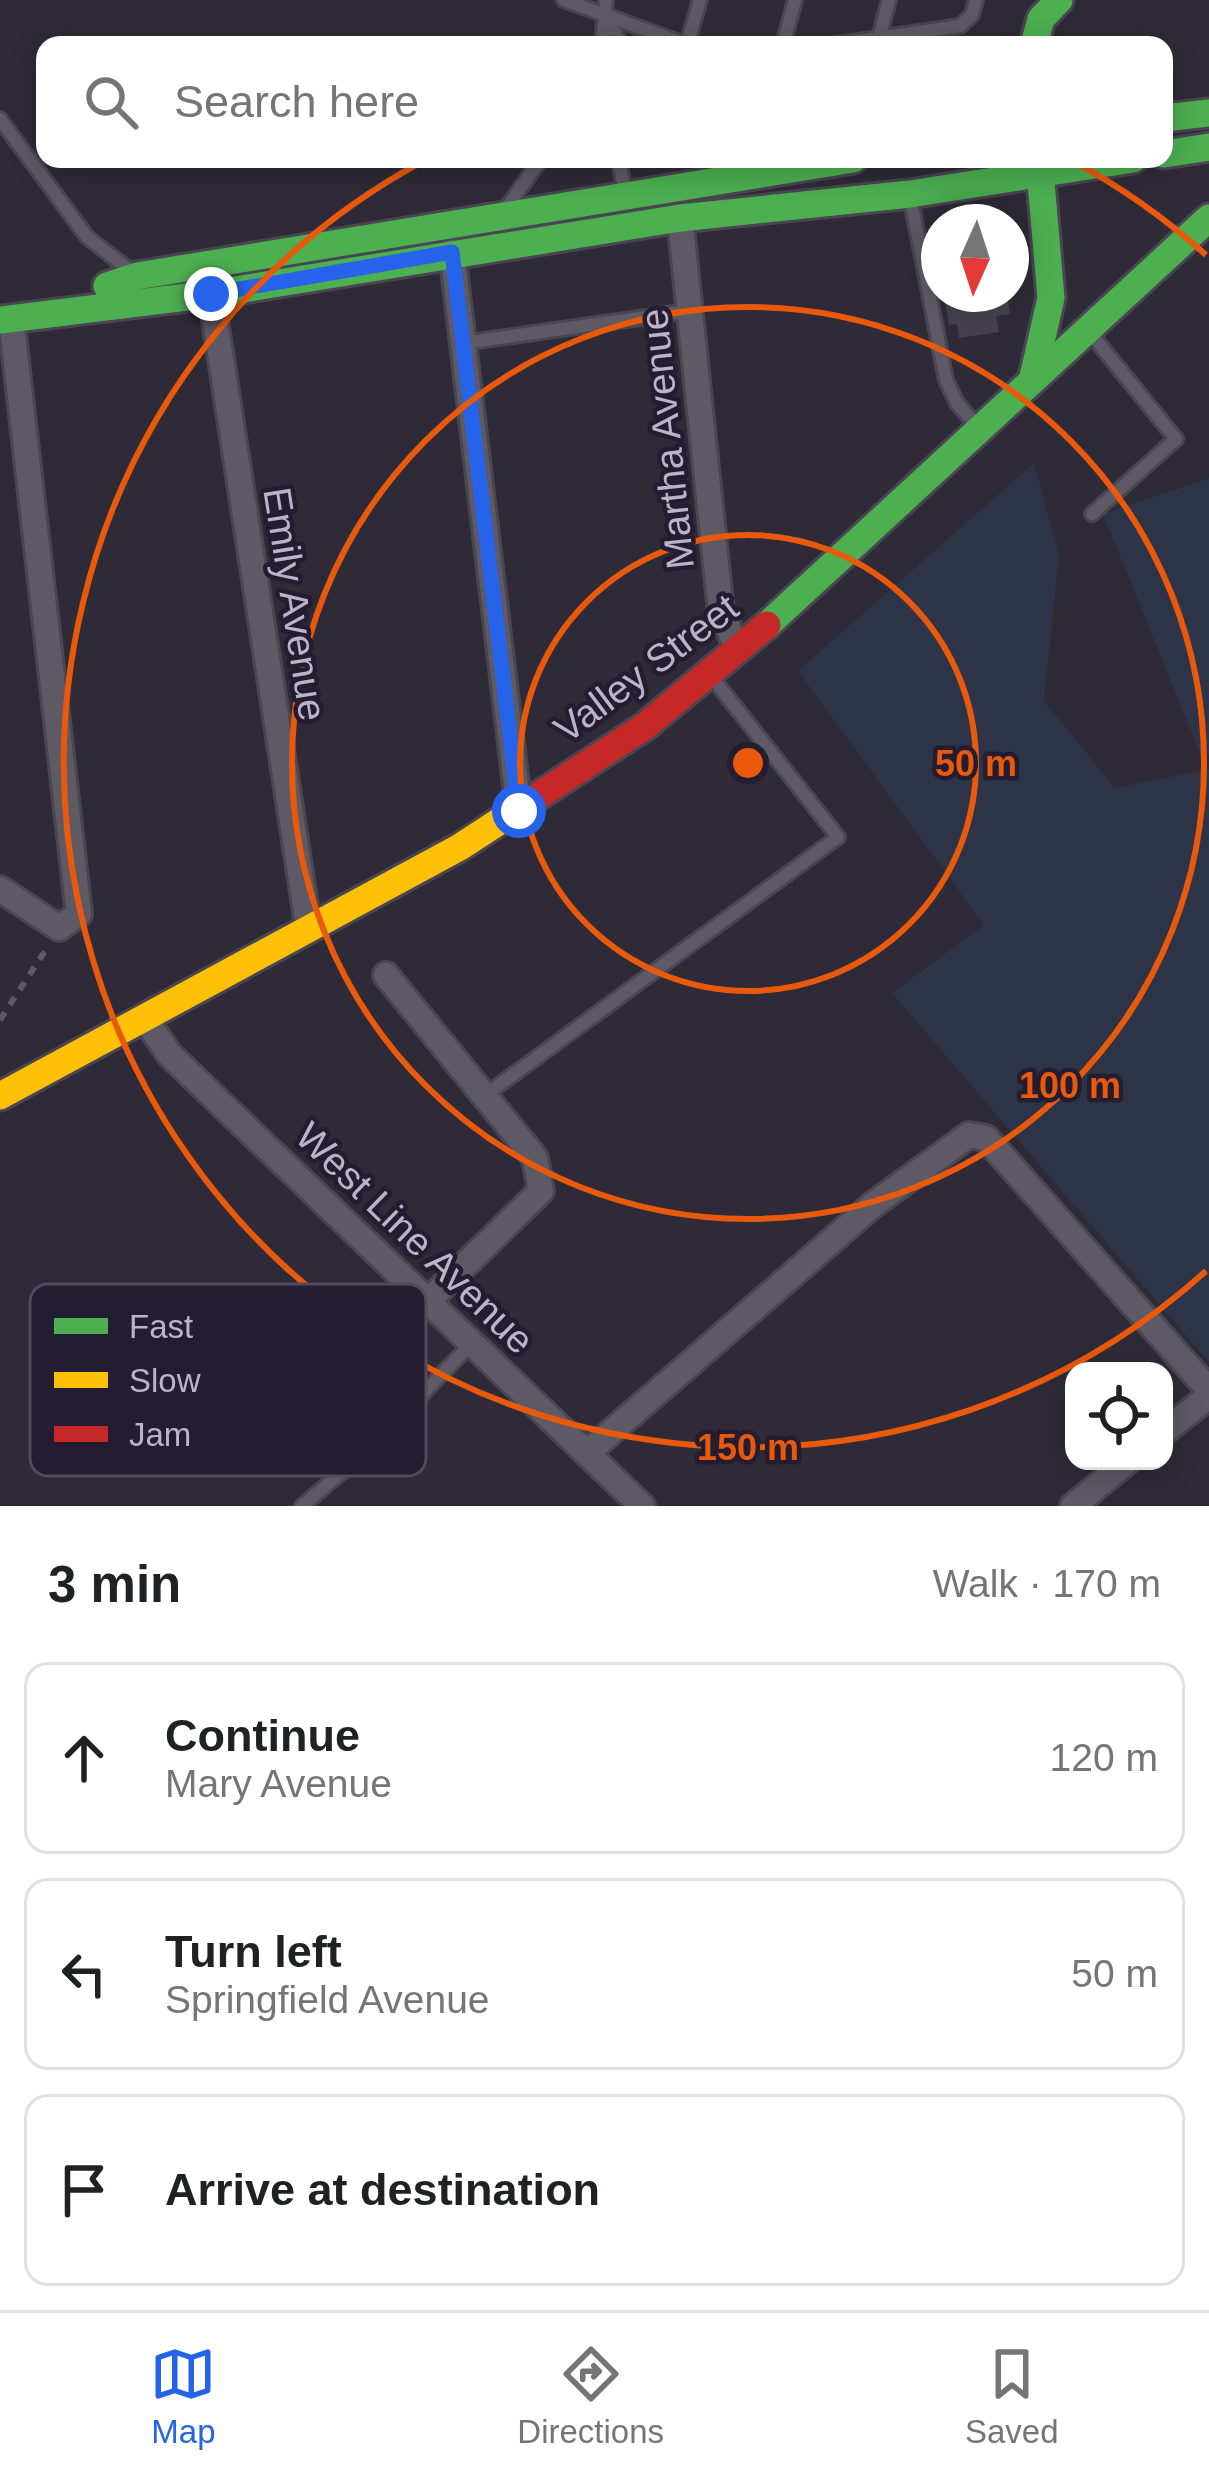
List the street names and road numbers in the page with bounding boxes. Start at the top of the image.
street label: Martha Avenue [632,307,702,571]
street label: Emily Avenue [255,484,335,724]
street label: Valley Street [546,585,746,751]
street label: West Line Avenue [288,1114,542,1362]

